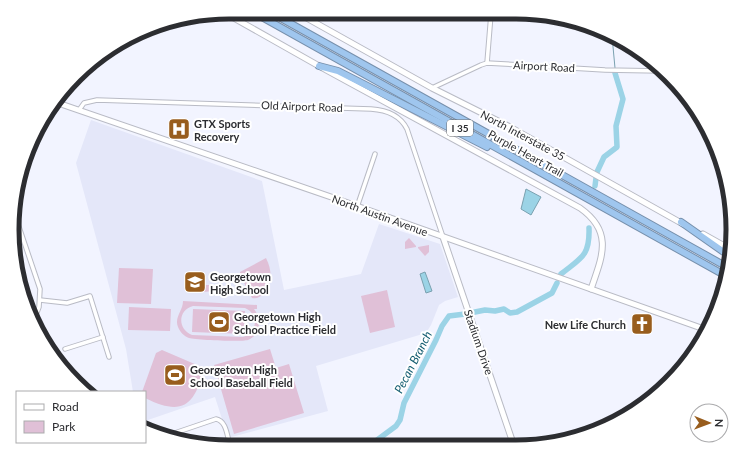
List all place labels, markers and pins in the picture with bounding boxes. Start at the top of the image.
hospital icon: GTX Sports Recovery [166,116,192,142]
place label: GTX Sports Recovery [194,117,250,143]
school or university icon: Georgetown High School [182,269,208,295]
place label: Georgetown High School [210,270,271,296]
sports icon: Georgetown High School Practice Field [206,309,232,335]
place label: Georgetown High School Practice Field [234,310,336,336]
church icon: New Life Church [629,311,655,337]
place label: New Life Church [545,318,626,331]
sports icon: Georgetown High School Baseball Field [162,362,188,388]
place label: Georgetown High School Baseball Field [190,363,293,389]

